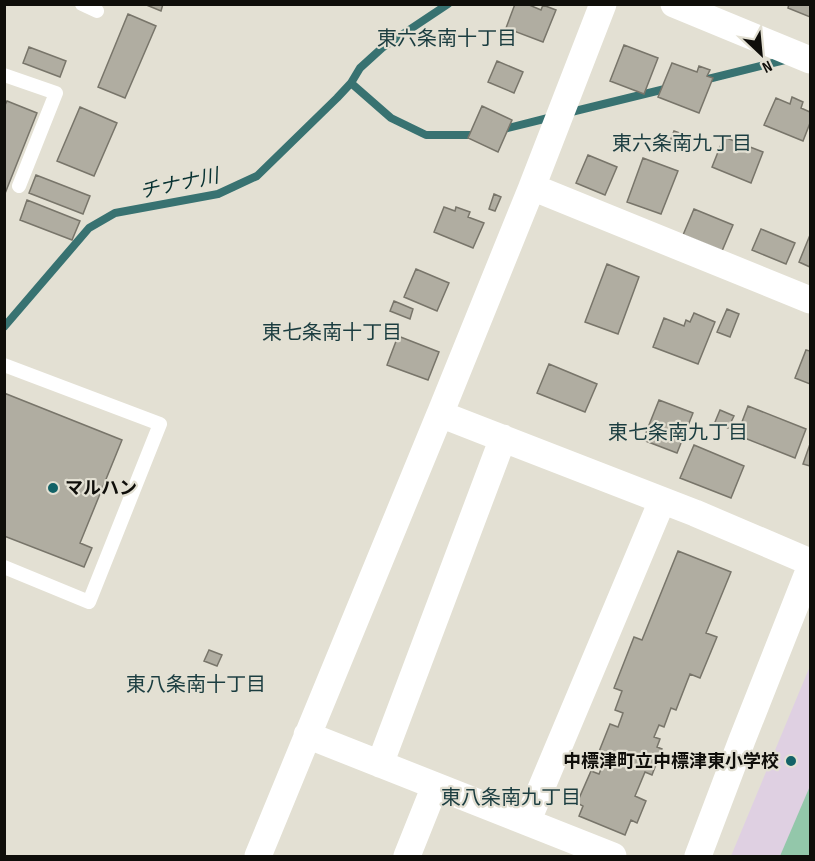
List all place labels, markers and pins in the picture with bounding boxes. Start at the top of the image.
place label: マルハン [65,478,137,499]
marker: マルハン [46,481,60,495]
place label: 中標津町立中標津東小学校 [563,751,779,772]
marker: 中標津町立中標津東小学校 [784,754,798,768]

